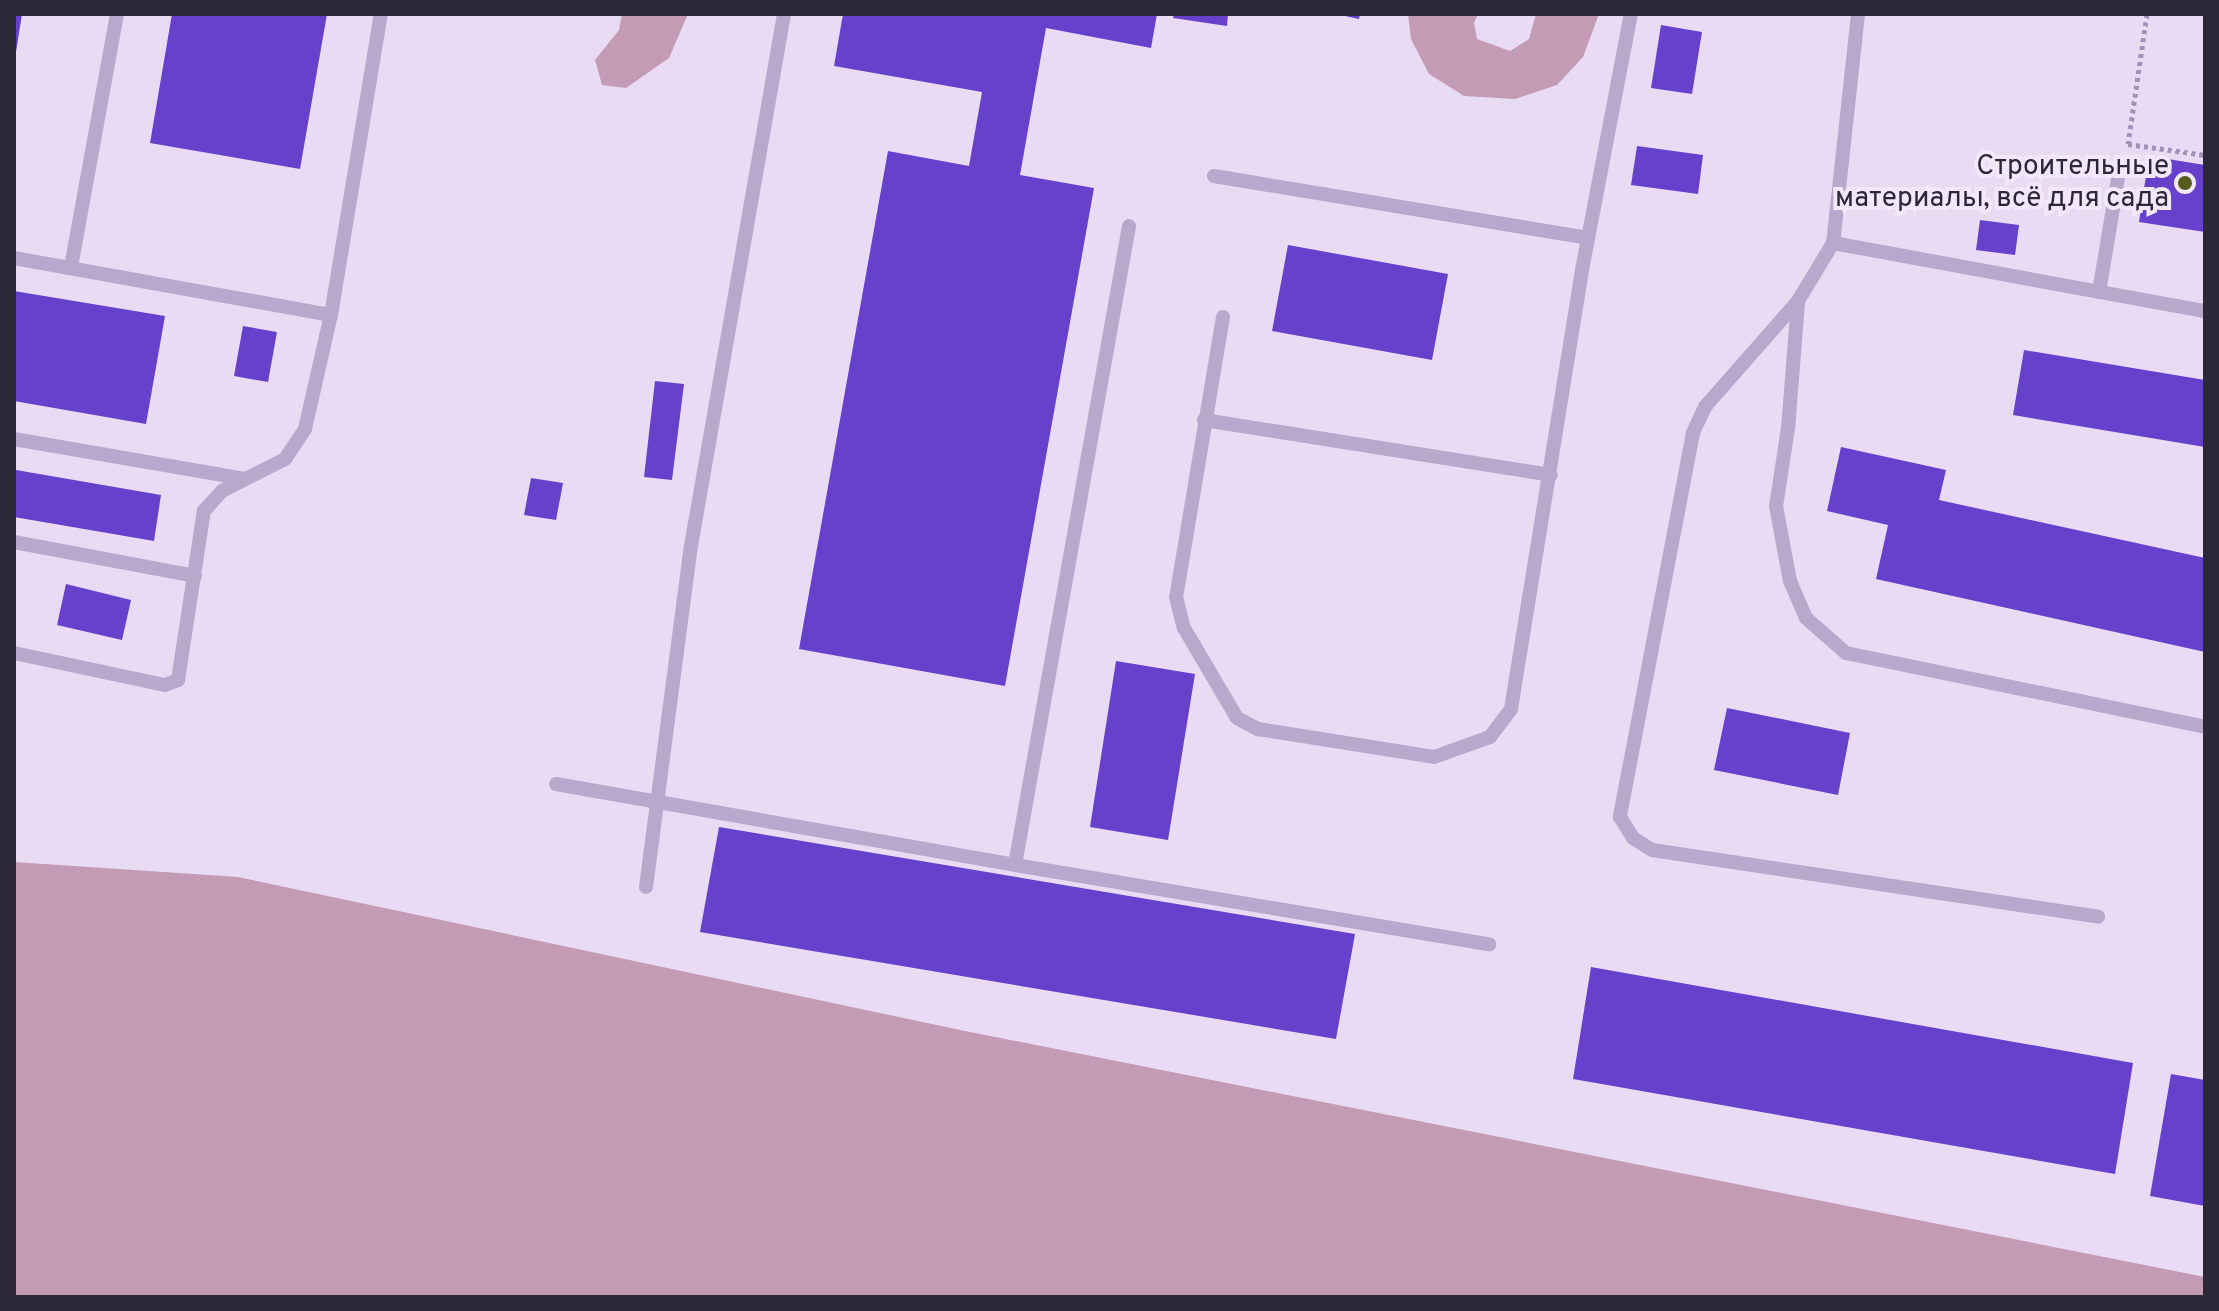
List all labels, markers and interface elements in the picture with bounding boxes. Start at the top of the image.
place label: Строительные материалы, всё для сада [1835,150,2169,216]
marker: Строительные материалы, всё для сада [2176,174,2194,192]

